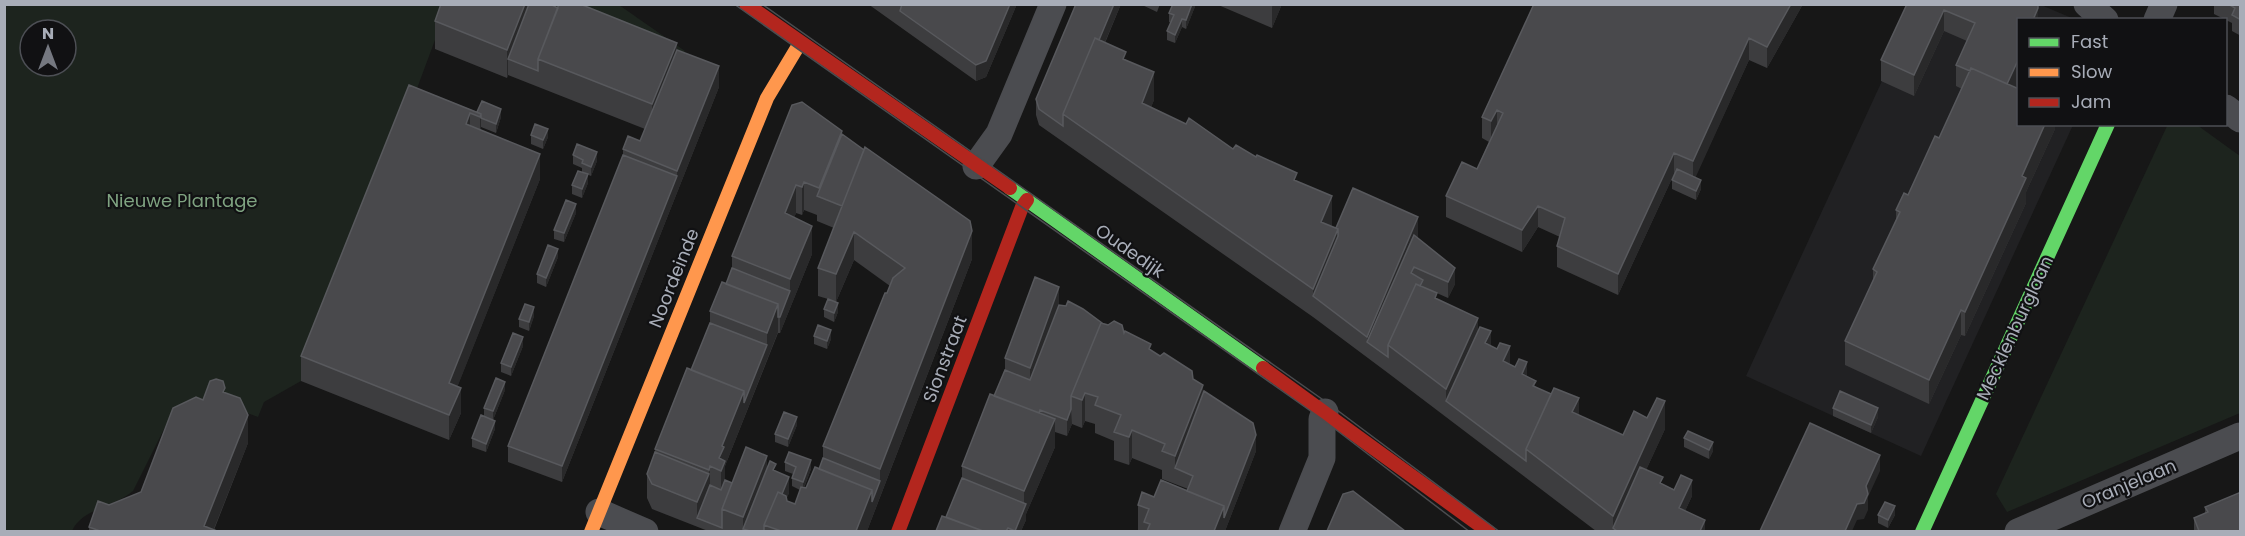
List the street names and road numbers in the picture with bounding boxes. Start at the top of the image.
street label: Oudedijk [1091,218,1171,284]
street label: Noordeinde [642,224,705,331]
street label: Mecklenburglaan [1970,251,2059,404]
street label: Sionstraat [916,312,973,406]
street label: Oranjelaan [2078,452,2180,515]

